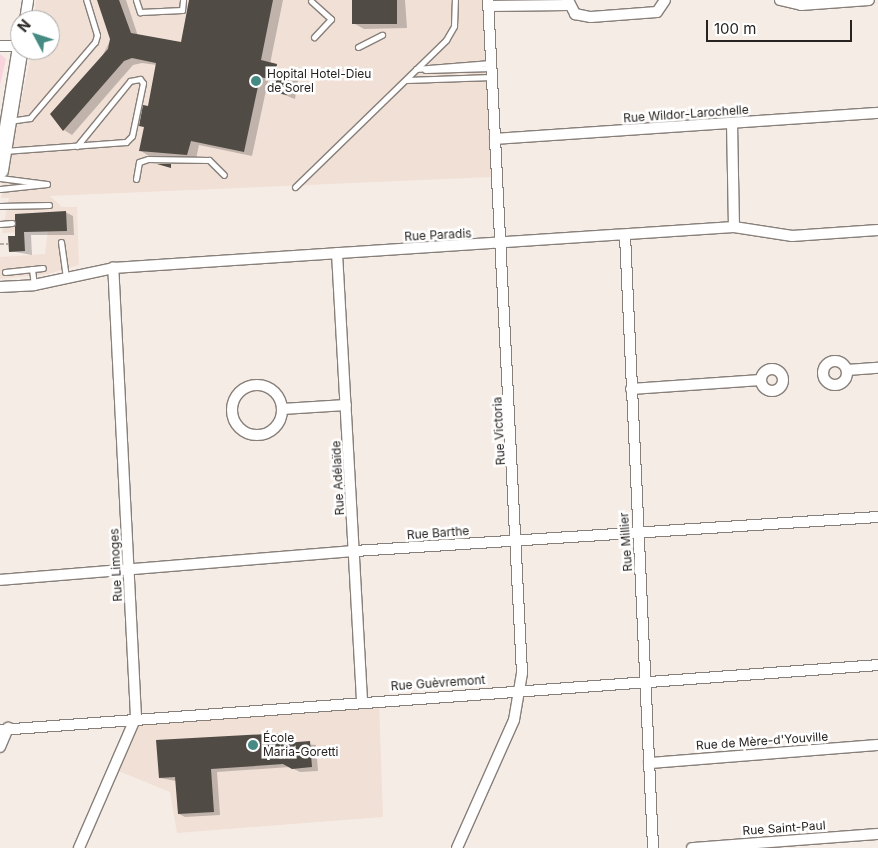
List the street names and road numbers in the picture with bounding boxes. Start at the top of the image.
street label: Rue Wildor-Larochelle [623,102,749,126]
street label: Rue Paradis [404,226,472,244]
street label: Rue Victoria [490,396,508,466]
street label: Rue Adélaïde [329,440,347,516]
street label: Rue Millier [617,512,635,572]
street label: Rue Barthe [406,524,470,542]
street label: Rue Limoges [107,528,125,602]
street label: Rue Guèvremont [390,673,486,693]
street label: Rue de Mère-d'Youville [695,729,829,753]
street label: Rue Saint-Paul [742,818,826,838]

